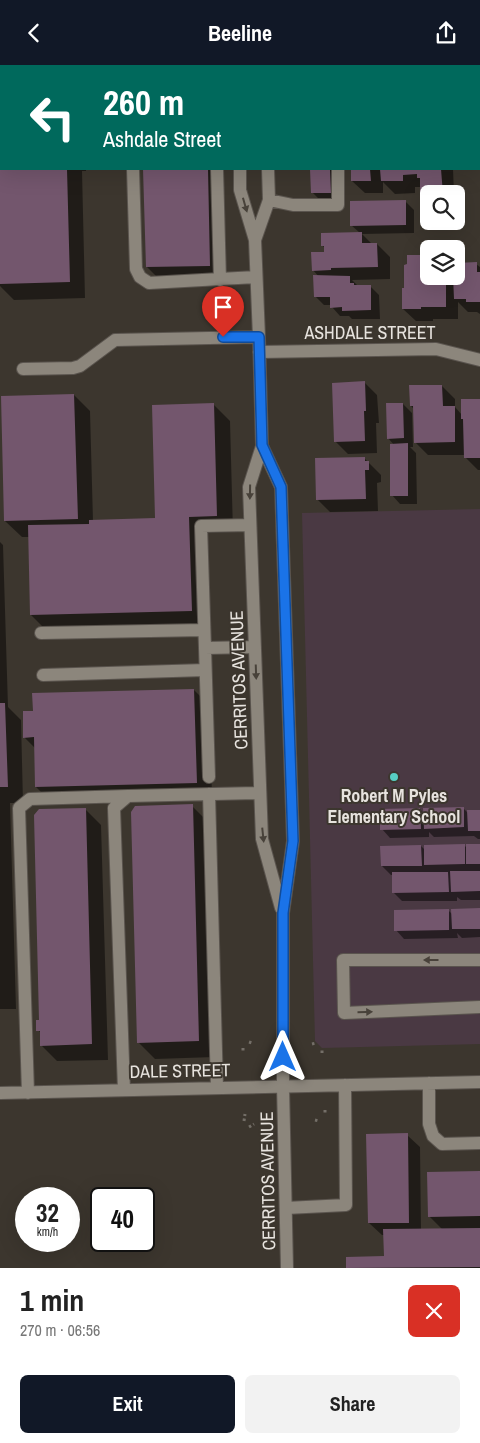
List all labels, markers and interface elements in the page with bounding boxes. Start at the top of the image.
text: Beeline [208,18,272,48]
icon: back [20,19,48,47]
icon: share [432,19,460,47]
text: 260 m [103,79,184,126]
icon: left [20,85,85,150]
text: Ashdale Street [103,124,221,154]
map controls [420,185,465,285]
button: search [420,185,465,230]
one-way arrow [241,197,249,212]
button: layers [420,240,465,285]
pin [202,286,244,337]
icon: arrive [209,293,237,321]
street label: ASHDALE STREET [303,320,436,345]
one-way arrow [245,485,253,501]
street label: CERRITOS AVENUE [224,610,253,750]
one-way arrow [253,664,261,680]
marker: Robert M Pyles Elementary School [388,771,400,783]
place label: Robert M Pyles Elementary School [328,783,460,829]
one-way arrow [259,827,267,843]
one-way arrow [423,956,439,964]
one-way arrow [357,1008,373,1016]
position arrow [256,1030,308,1082]
street label: DALE STREET [129,1057,231,1084]
street label: CERRITOS AVENUE [254,1111,281,1251]
speed limit sign: 40 [90,1187,155,1252]
text: 32 [36,1196,59,1230]
text: km/h [37,1224,58,1240]
text: 1 min [20,1280,84,1320]
button: close [408,1285,460,1337]
text: 270 m · 06:56 [20,1319,100,1341]
button: Exit [20,1375,235,1433]
button: Share [245,1375,460,1433]

